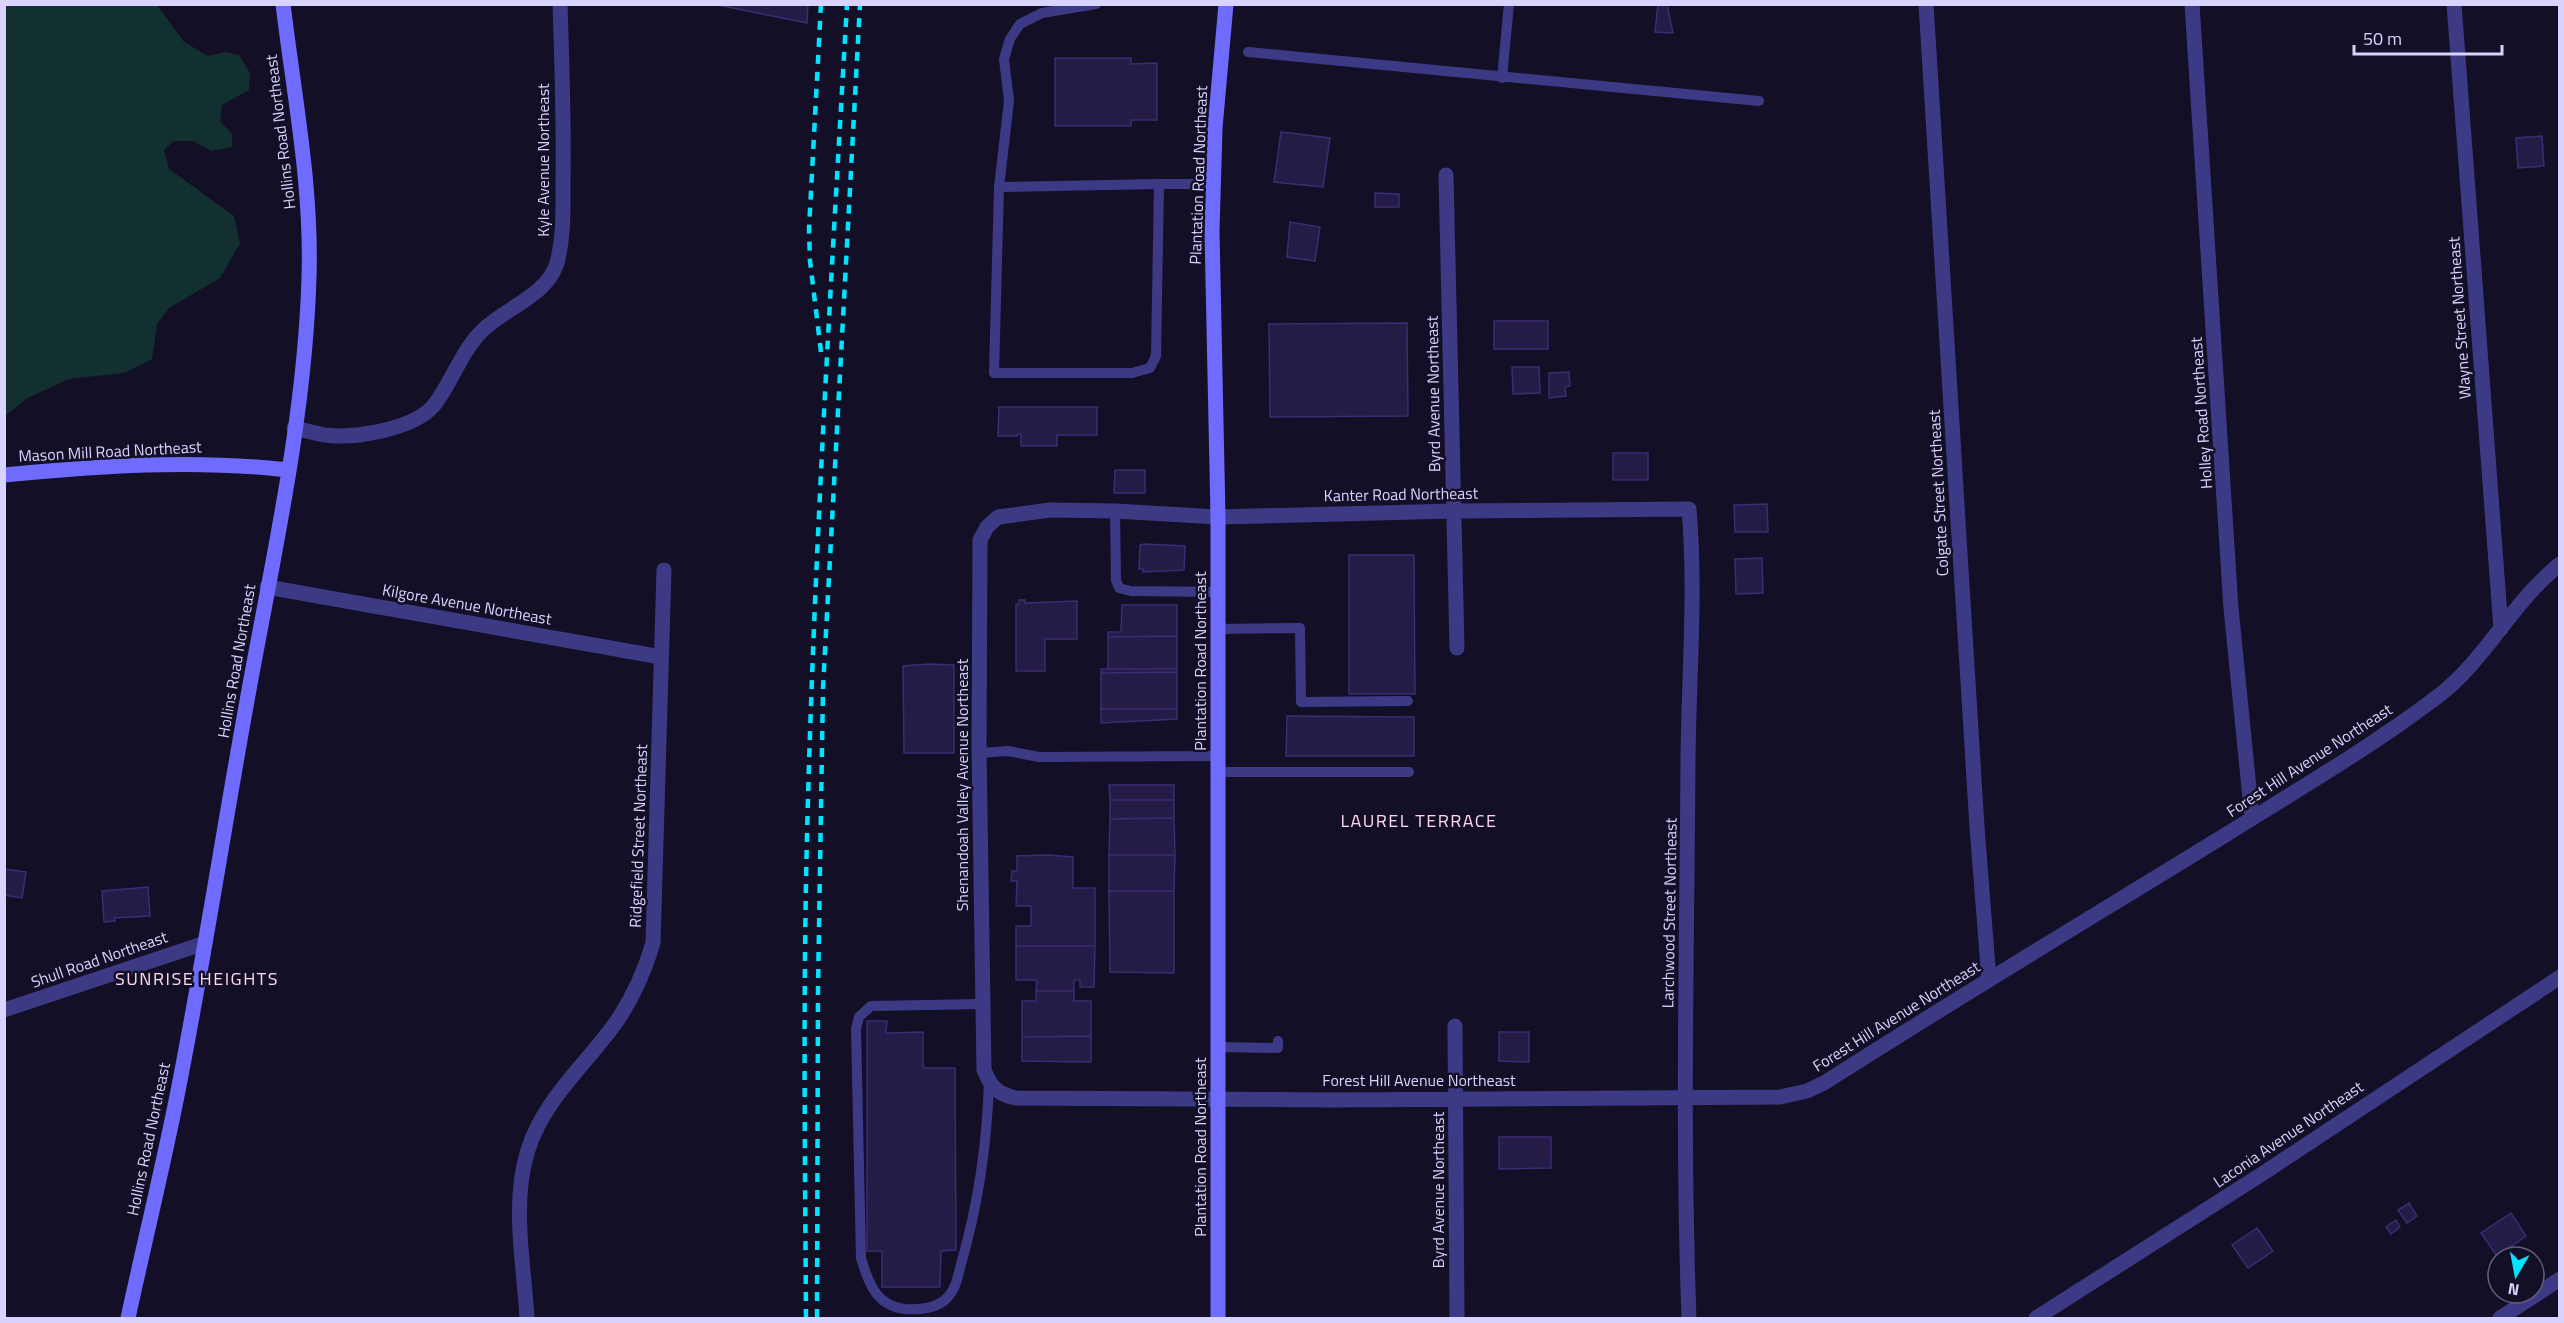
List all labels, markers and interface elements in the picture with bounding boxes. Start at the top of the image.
scale bar [2354,18,2502,56]
text: 50 m [2363,25,2402,52]
street label: Hollins Road Northeast [259,53,301,211]
street label: Kyle Avenue Northeast [531,83,555,237]
street label: Plantation Road Northeast [1183,85,1213,265]
street label: Wayne Street Northeast [2441,236,2477,400]
street label: Byrd Avenue Northeast [1420,315,1446,472]
street label: Holley Road Northeast [2184,336,2218,490]
street label: Colgate Street Northeast [1922,409,1954,577]
street label: Mason Mill Road Northeast [18,434,203,468]
street label: Kanter Road Northeast [1323,481,1479,507]
street label: Plantation Road Northeast [1188,571,1212,751]
street label: Kilgore Avenue Northeast [380,577,554,631]
street label: Hollins Road Northeast [211,582,261,740]
street label: Shenandoah Valley Avenue Northeast [950,658,974,911]
street label: Forest Hill Avenue Northeast [2221,697,2397,823]
street label: Ridgefield Street Northeast [623,743,653,928]
district label: LAUREL TERRACE [1340,807,1498,834]
street label: Larchwood Street Northeast [1655,817,1683,1008]
street label: Shull Road Northeast [28,924,171,994]
street label: Forest Hill Avenue Northeast [1808,954,1985,1077]
district label: SUNRISE HEIGHTS [115,965,279,992]
street label: Plantation Road Northeast [1188,1057,1212,1237]
street label: Hollins Road Northeast [120,1060,176,1218]
street label: Forest Hill Avenue Northeast [1322,1068,1516,1092]
street label: Laconia Avenue Northeast [2208,1075,2368,1193]
street label: Byrd Avenue Northeast [1426,1111,1450,1268]
north arrow [2486,1245,2546,1305]
text: N [2506,1277,2521,1303]

